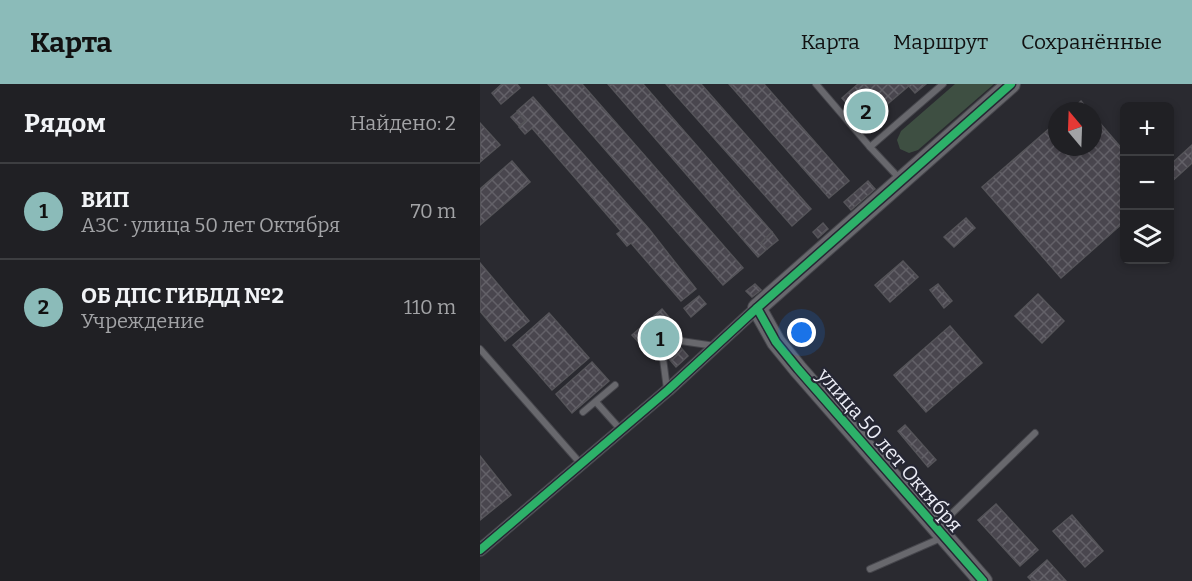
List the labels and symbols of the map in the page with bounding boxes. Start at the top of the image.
pin: 2 [846,88,886,134]
north arrow [1048,102,1102,156]
pin: 1 [640,316,680,360]
your location [787,318,816,347]
street label: улица 50 лет Октября [812,363,968,537]

